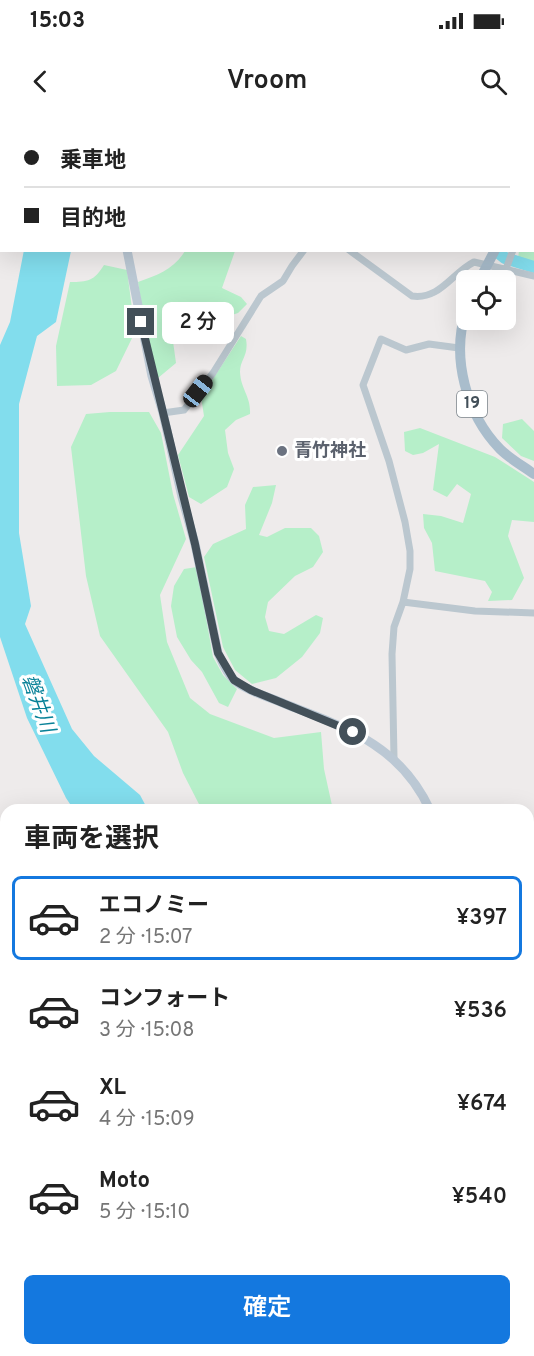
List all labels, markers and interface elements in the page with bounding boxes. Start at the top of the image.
text: 15:03 [30,8,85,35]
text: Vroom [227,64,307,98]
icon: back [24,65,57,98]
icon: search [477,65,510,98]
text: 乗車地 [60,148,126,175]
text: 目的地 [60,206,126,233]
map controls [456,270,516,330]
button: locate [456,270,516,330]
callout: 2 分 [162,301,234,343]
route end [127,308,154,335]
text: 2 分 [179,310,217,336]
car [180,371,216,411]
road number: 19 [457,391,487,417]
place label: 青竹神社 [294,440,366,463]
marker: 青竹神社 [275,444,289,458]
water label: 磐井川 [15,671,60,739]
route start [339,718,366,745]
text: 車両を選択 [24,823,159,857]
icon: car [27,891,81,945]
text: エコノミー [99,893,209,920]
text: ¥397 [456,905,507,932]
text: 2 分 · 15:07 [99,925,192,951]
icon: car [27,984,81,1038]
text: コンフォート [99,986,230,1013]
text: ¥536 [454,998,507,1025]
text: 3 分 · 15:08 [99,1018,195,1044]
text: XL [99,1075,126,1102]
icon: car [27,1077,81,1131]
text: ¥674 [457,1091,507,1118]
text: 4 分 · 15:09 [99,1107,195,1133]
text: Moto [99,1168,150,1195]
icon: car [27,1170,81,1224]
text: ¥540 [452,1184,507,1211]
text: 5 分 · 15:10 [99,1200,190,1226]
button: 確定 [24,1275,510,1344]

